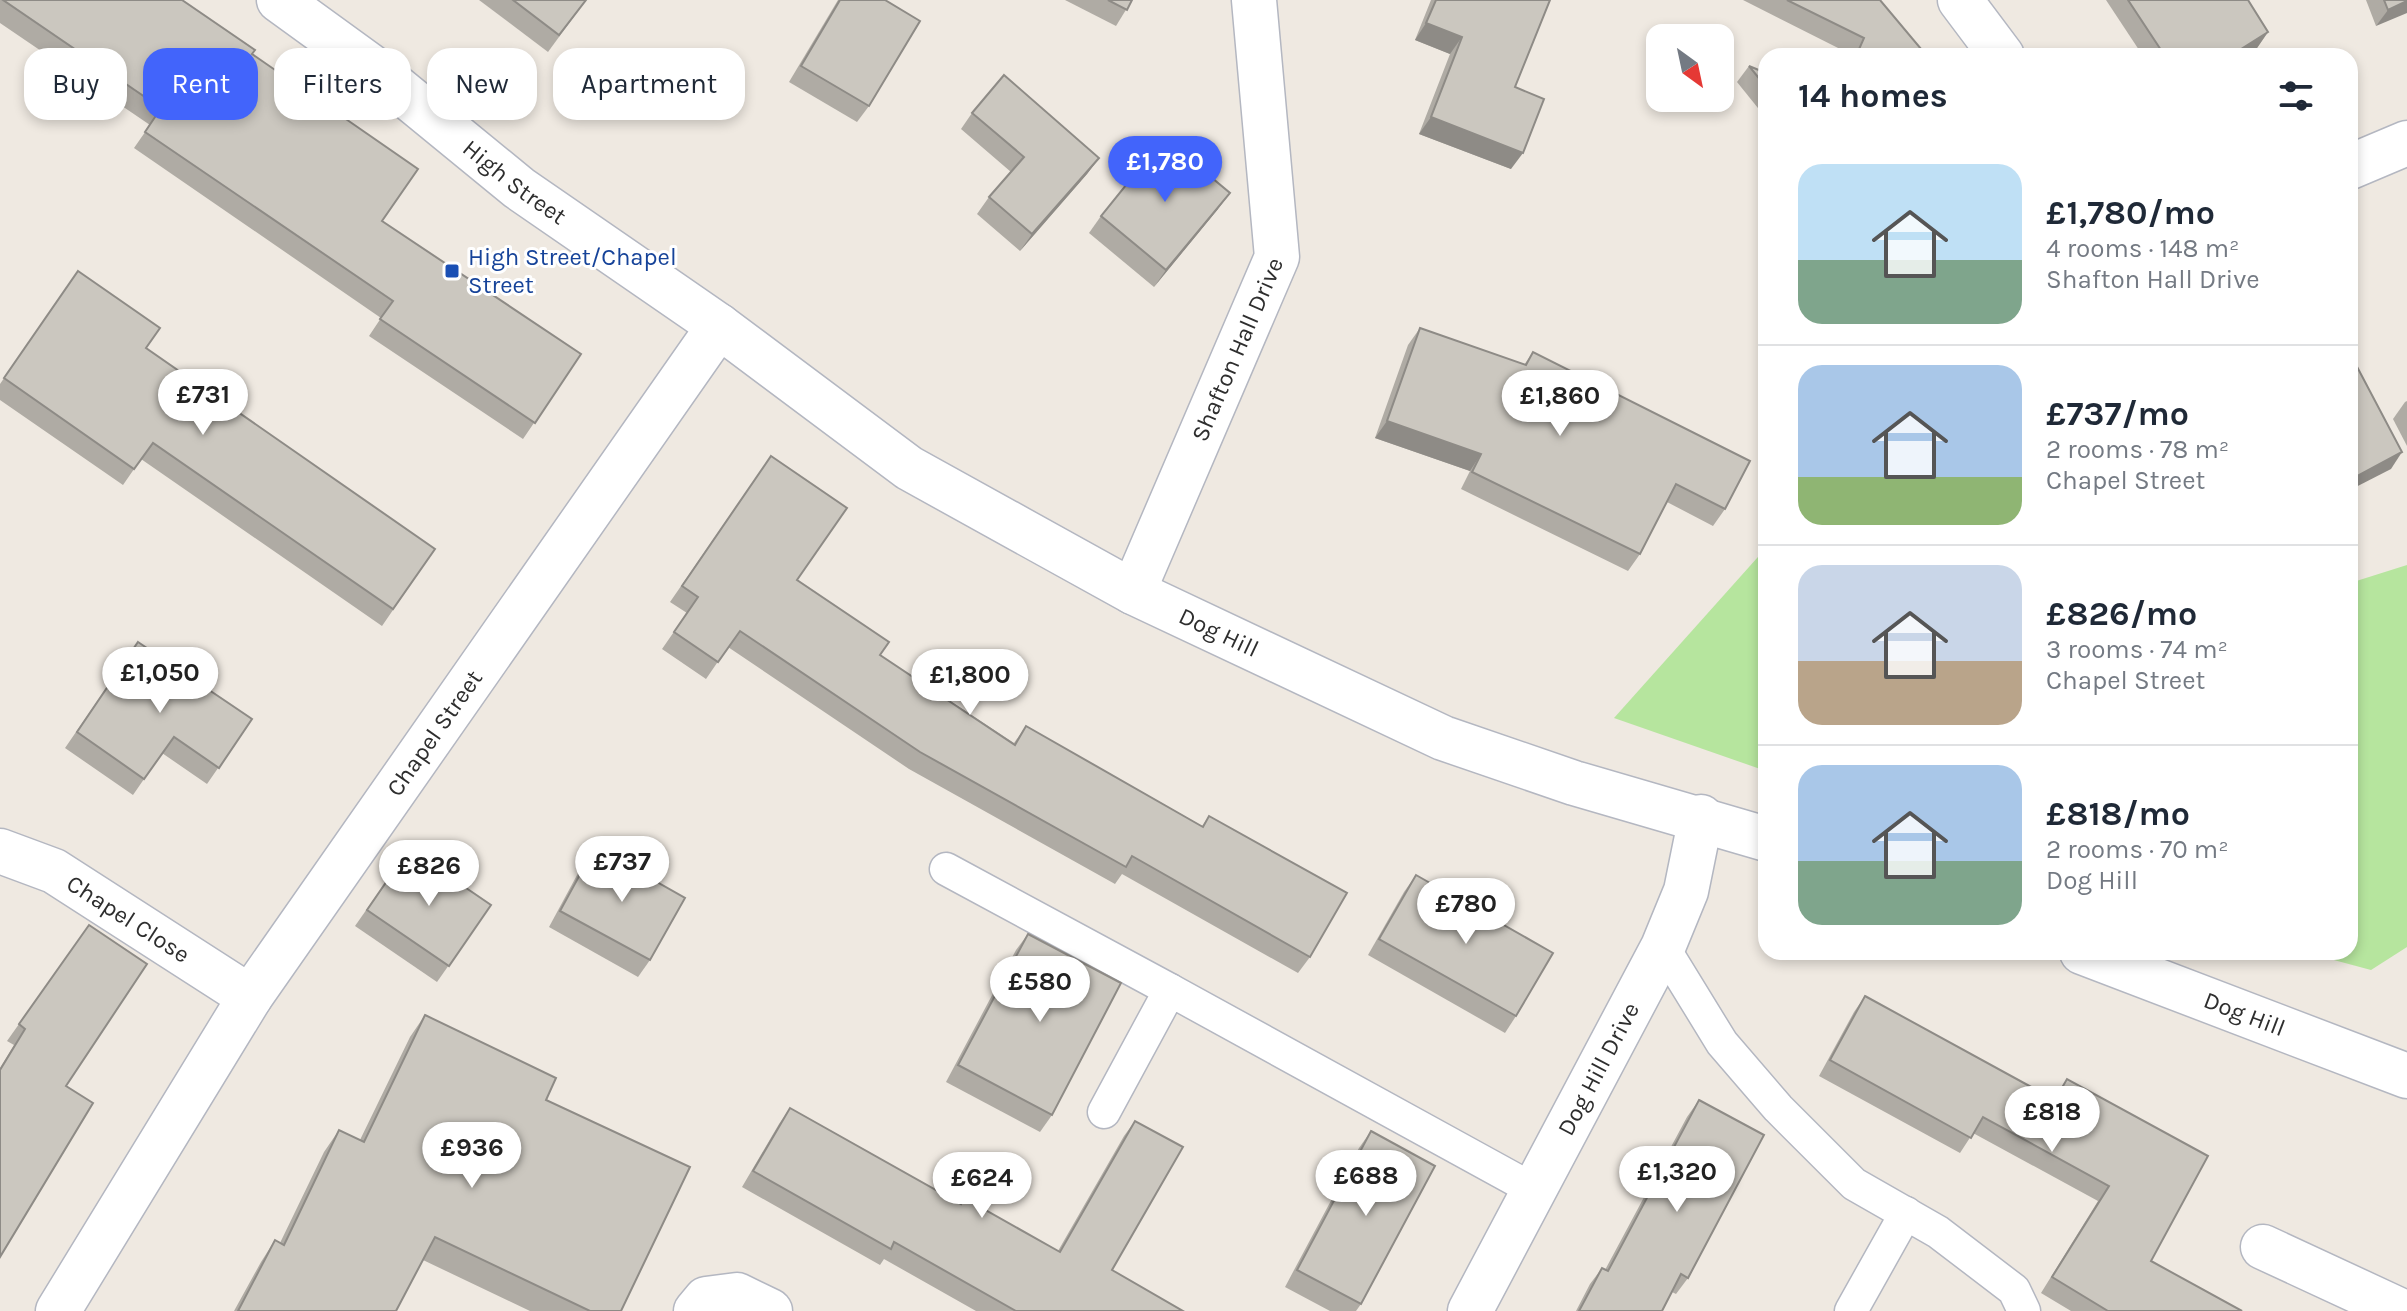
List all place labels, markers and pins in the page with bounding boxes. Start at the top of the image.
pin: £1,780 [1100,136,1230,204]
place label: High Street/Chapel Street [468,243,677,299]
marker: High Street/Chapel Street [443,262,461,280]
pin: £731 [156,369,250,437]
pin: £1,860 [1495,370,1625,438]
pin: £1,050 [95,647,225,715]
pin: £1,800 [905,649,1035,717]
pin: £737 [575,836,669,904]
pin: £826 [382,840,476,908]
pin: £780 [1419,878,1513,946]
pin: £580 [993,956,1087,1024]
pin: £818 [2005,1086,2099,1154]
pin: £936 [425,1122,519,1190]
pin: £1,320 [1612,1146,1742,1214]
pin: £688 [1319,1150,1413,1218]
pin: £624 [935,1152,1029,1220]

